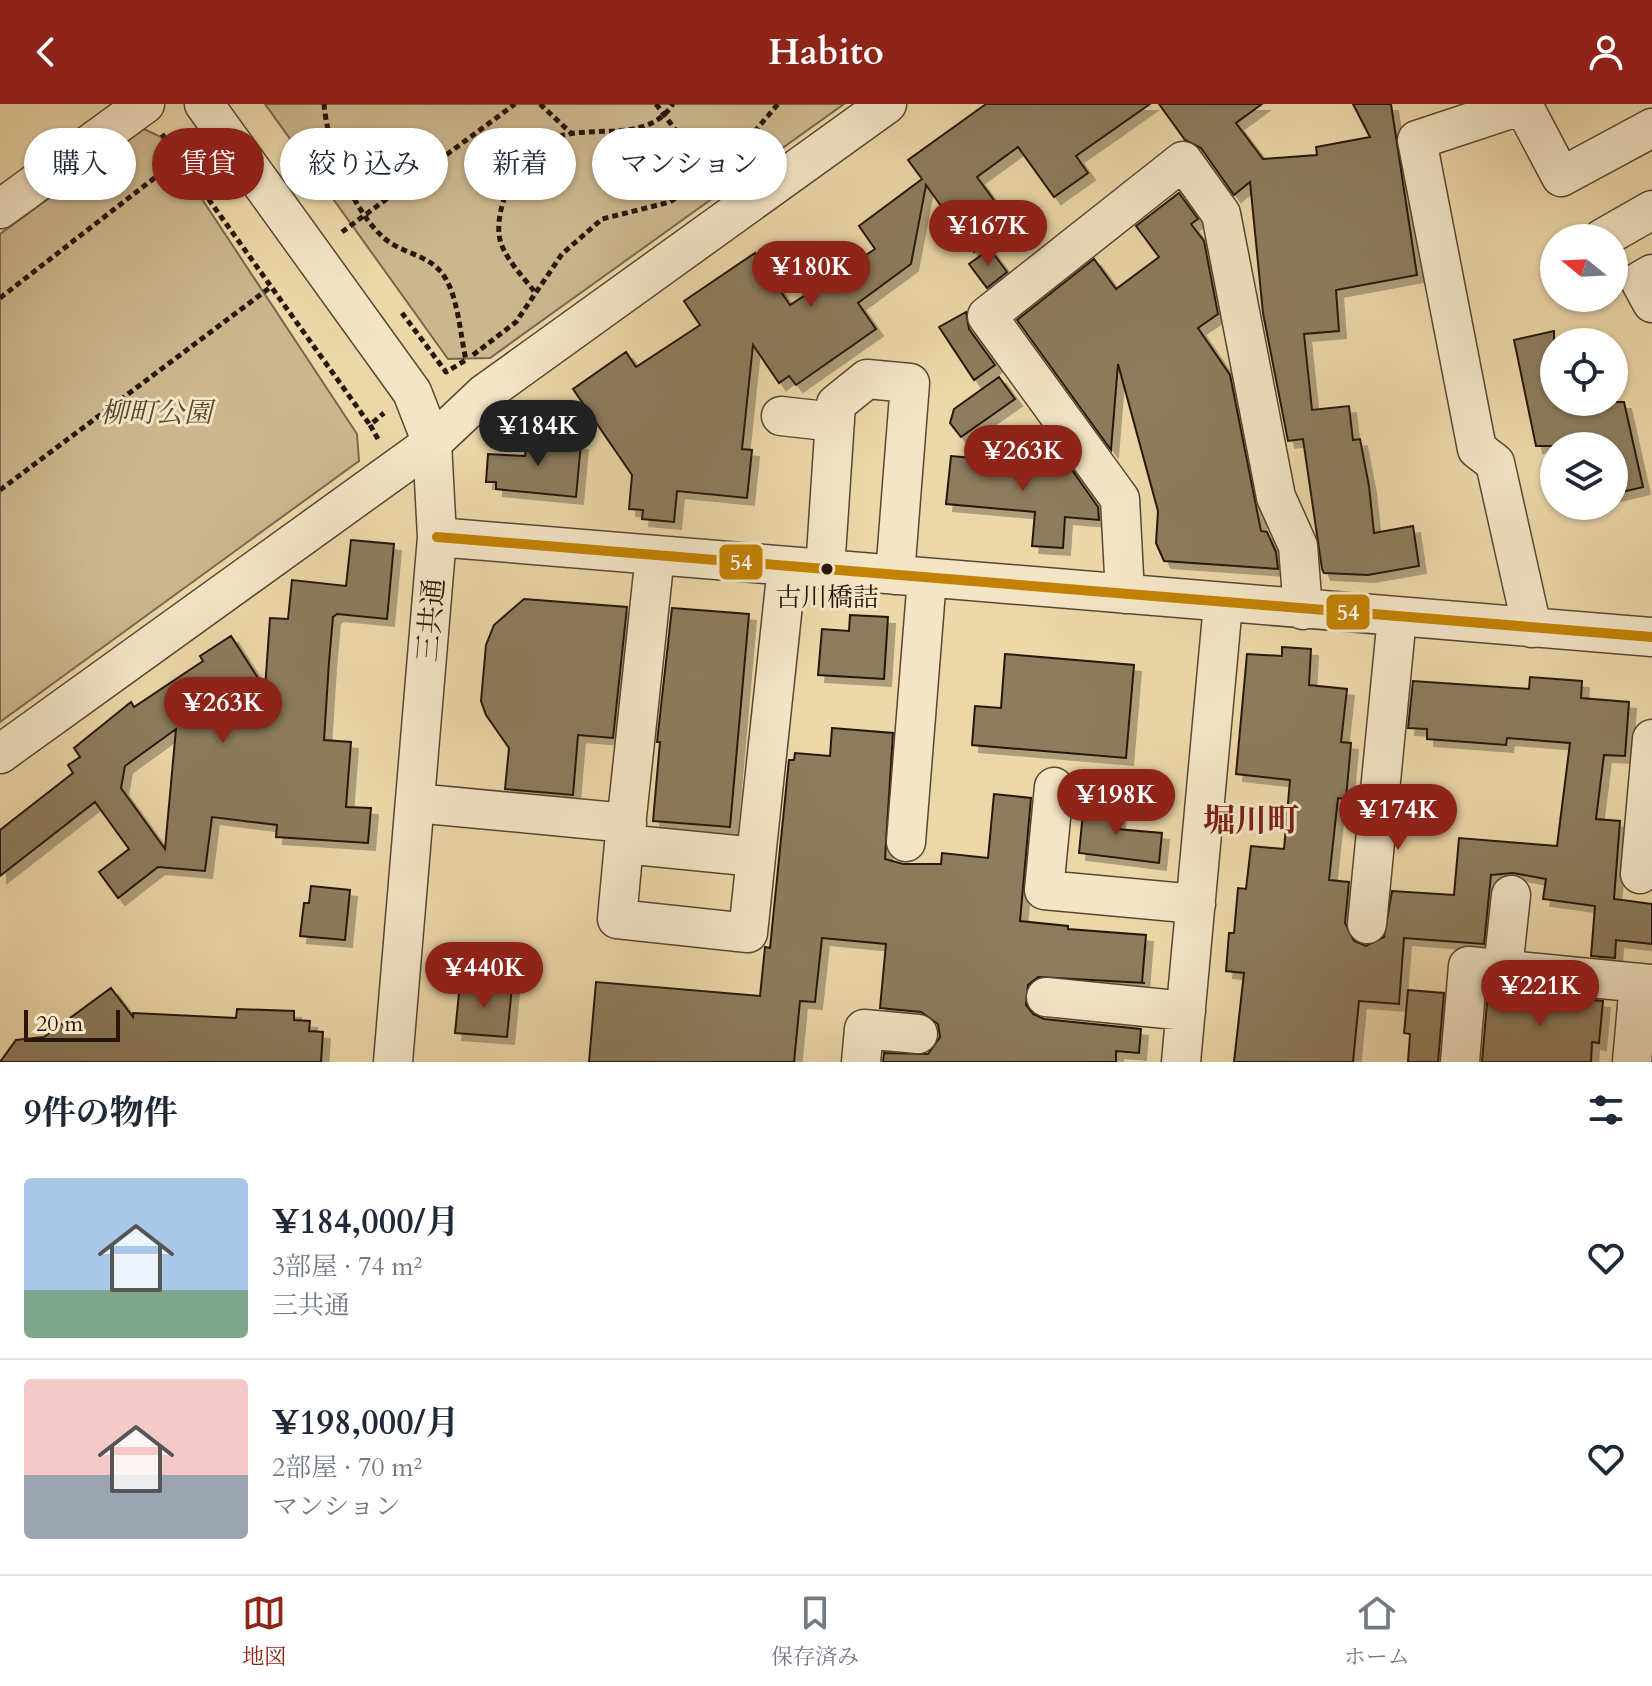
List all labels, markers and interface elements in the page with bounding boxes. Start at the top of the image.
text: Habito [768,28,884,77]
icon: back [24,30,68,74]
icon: person [1584,30,1628,74]
chip: 購入 [24,128,136,200]
chip: 賃貸 [152,128,264,200]
chip: 絞り込み [280,128,448,200]
chip: 新着 [464,128,576,200]
chip: マンション [592,128,787,200]
pin: ¥167K [932,200,1044,268]
text: ¥167K [947,208,1029,243]
north arrow [1540,224,1628,312]
map controls [1540,224,1628,520]
pin: ¥180K [755,241,867,309]
text: ¥180K [770,249,852,284]
button: locate [1540,328,1628,416]
park label: 柳町公園 [100,394,216,432]
pin: ¥184K [482,400,594,468]
text: ¥184K [497,408,579,443]
pin: ¥263K [967,425,1079,493]
button: layers [1540,432,1628,520]
text: ¥263K [982,433,1064,468]
line badge: 54 [718,543,764,581]
text: 54 [730,548,752,578]
marker: 古川橋詰 [819,561,835,577]
street label: 三共通 [408,577,454,664]
place label: 古川橋詰 [775,580,879,615]
line badge: 54 [1325,593,1371,631]
text: 54 [1337,598,1359,628]
pin: ¥263K [167,677,279,745]
text: ¥263K [182,685,264,720]
pin: ¥198K [1060,769,1172,837]
text: ¥198K [1075,777,1157,812]
pin: ¥174K [1342,784,1454,852]
text: ¥174K [1357,792,1439,827]
district label: 堀川町 [1203,799,1299,843]
pin: ¥440K [428,942,540,1010]
text: ¥440K [443,950,525,985]
pin: ¥221K [1484,960,1596,1028]
text: ¥221K [1499,968,1581,1003]
scale bar [24,1006,120,1042]
text: 20 m [36,1009,83,1039]
icon: filters [1584,1088,1628,1132]
text: 9件の物件 [24,1090,177,1136]
text: ¥184,000/月 [272,1199,460,1245]
icon: home [88,1210,184,1306]
icon: heart [1584,1236,1628,1280]
text: 3部屋 · 74 m² [272,1249,422,1284]
text: 三共通 [272,1288,350,1323]
text: ¥198,000/月 [272,1400,460,1446]
icon: home [88,1411,184,1507]
icon: heart [1584,1437,1628,1481]
text: 2部屋 · 70 m² [272,1450,422,1485]
text: マンション [272,1489,401,1524]
tab: 地図 [242,1591,286,1672]
tab: 保存済み [771,1591,859,1672]
tab: ホーム [1344,1591,1410,1672]

